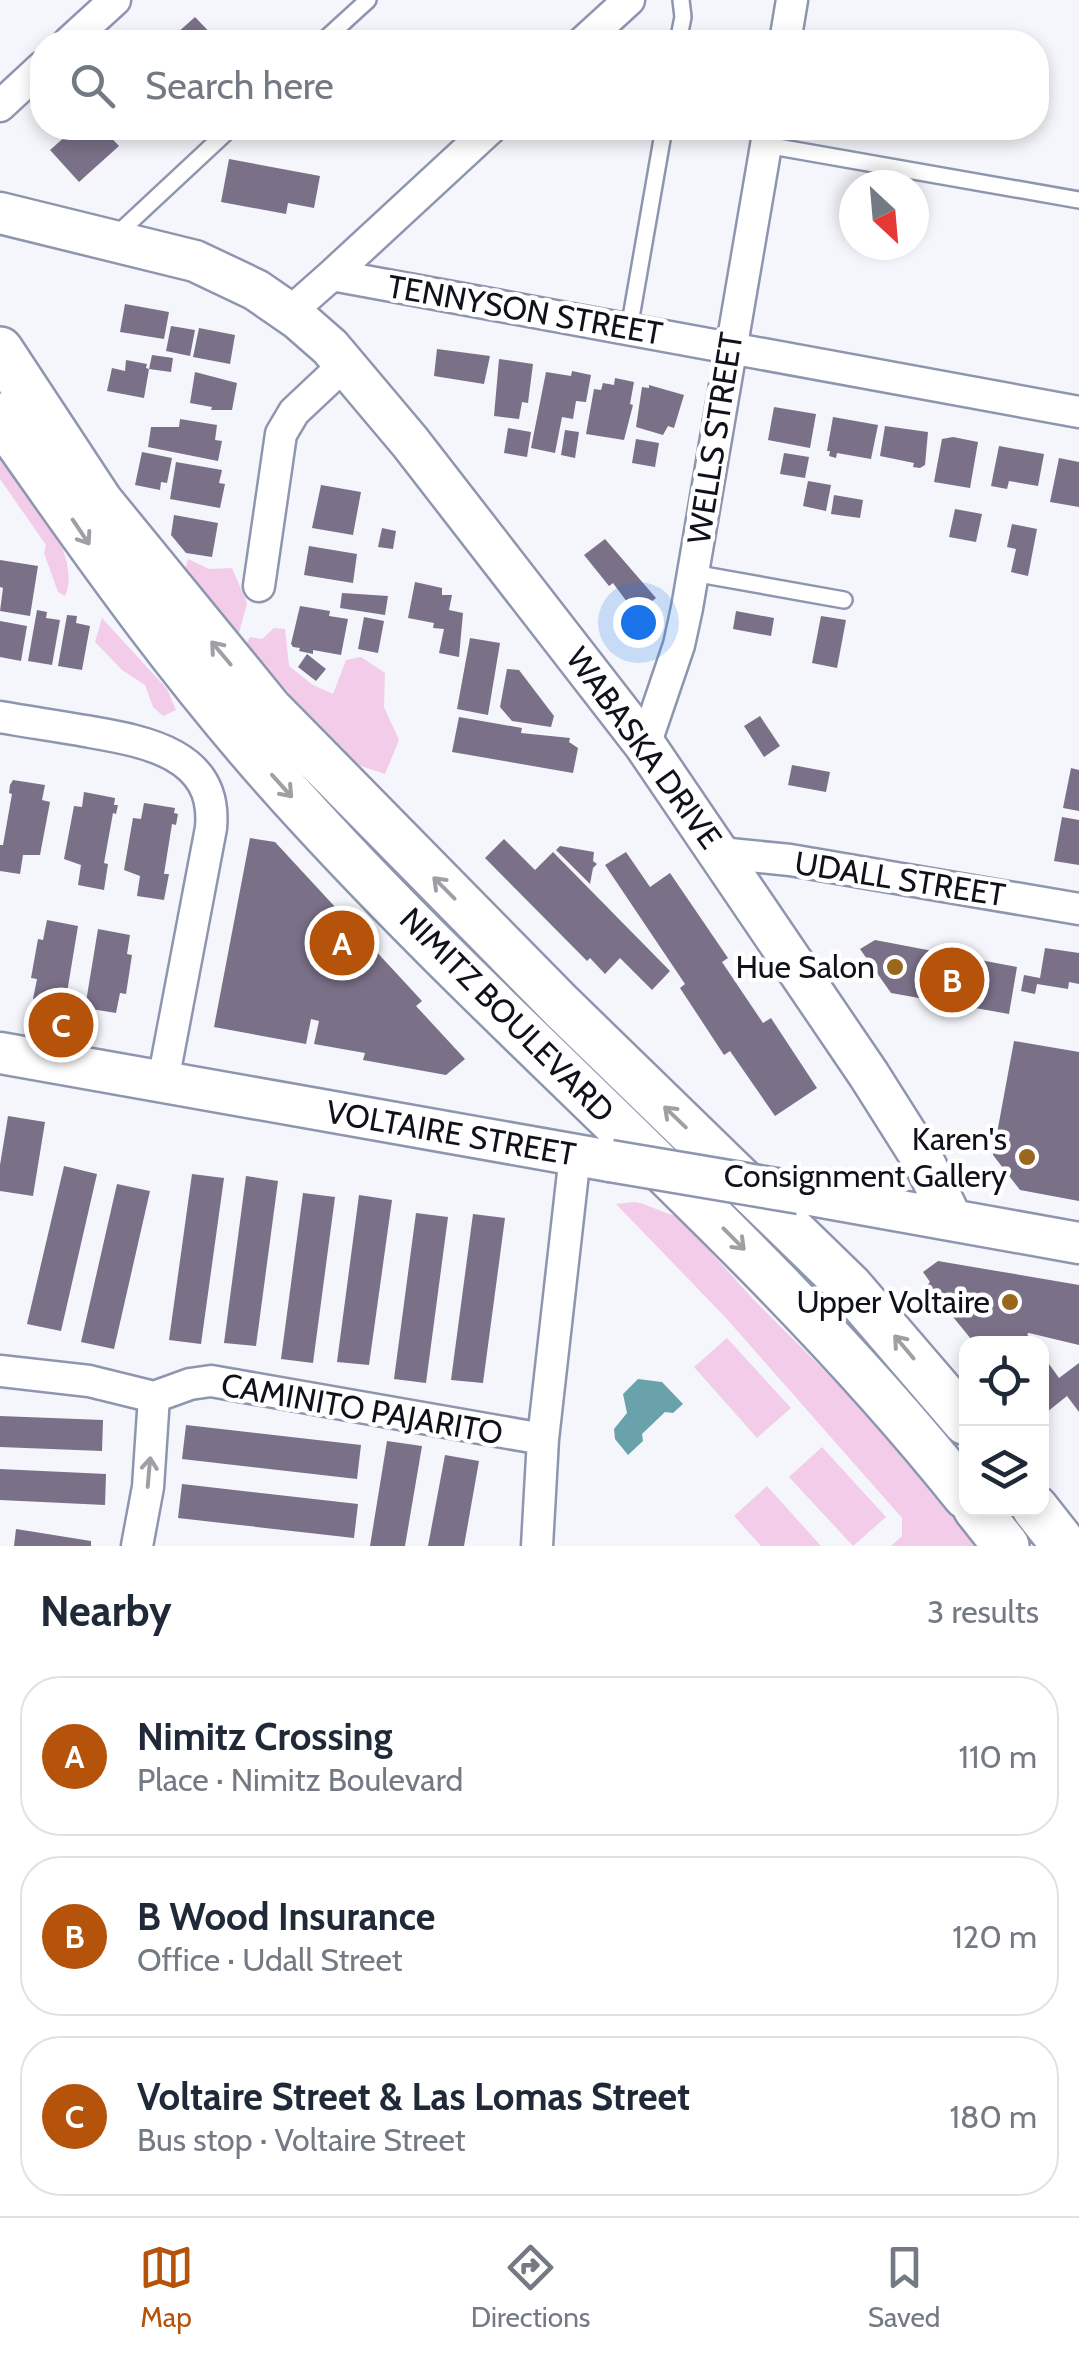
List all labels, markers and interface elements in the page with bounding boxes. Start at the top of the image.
search box [30,30,1049,140]
icon: search [65,58,120,113]
text: Search here [145,62,334,109]
north arrow [839,170,929,260]
street label: TENNYSON STREET [385,266,666,353]
street label: WELLS STREET [679,329,750,546]
one-way arrow [70,517,91,545]
your location [613,597,664,648]
street label: WABASKA DRIVE [558,639,731,856]
one-way arrow [210,640,232,666]
one-way arrow [270,773,293,798]
street label: UDALL STREET [792,843,1008,914]
one-way arrow [432,877,456,901]
street label: NIMITZ BOULEVARD [392,899,623,1130]
pin: A [310,906,374,980]
pin: B [920,942,984,1018]
place label: Hue Salon [735,947,875,986]
marker: Hue Salon [884,956,906,978]
pin: C [28,988,94,1062]
street label: VOLTAIRE STREET [323,1091,579,1174]
one-way arrow [663,1106,688,1129]
place label: Karen's Consignment Gallery [724,1119,1007,1195]
marker: Karen's Consignment Gallery [1016,1146,1038,1168]
one-way arrow [722,1227,746,1251]
place label: Upper Voltaire [796,1282,990,1321]
marker: Upper Voltaire [999,1291,1021,1313]
one-way arrow [893,1335,915,1361]
map controls [959,1336,1049,1516]
button: locate [959,1336,1049,1426]
street label: CAMINITO PAJARITO [218,1365,506,1452]
button: layers [959,1426,1049,1516]
one-way arrow [139,1456,158,1488]
text: Nearby [40,1585,172,1637]
text: 3 results [927,1592,1039,1631]
text: Nimitz Crossing [137,1713,393,1760]
text: A [64,1737,85,1776]
text: 110 m [959,1737,1037,1776]
text: Place · Nimitz Boulevard [137,1760,463,1799]
text: B Wood Insurance [137,1893,435,1940]
text: B [64,1917,85,1956]
text: 120 m [952,1917,1037,1956]
text: Office · Udall Street [137,1940,403,1979]
text: Voltaire Street & Las Lomas Street [137,2073,690,2120]
text: C [65,2097,84,2136]
text: 180 m [950,2097,1037,2136]
text: Bus stop · Voltaire Street [137,2120,466,2159]
tab: Map [139,2240,194,2334]
tab: Directions [471,2240,590,2334]
tab: Saved [868,2240,940,2334]

